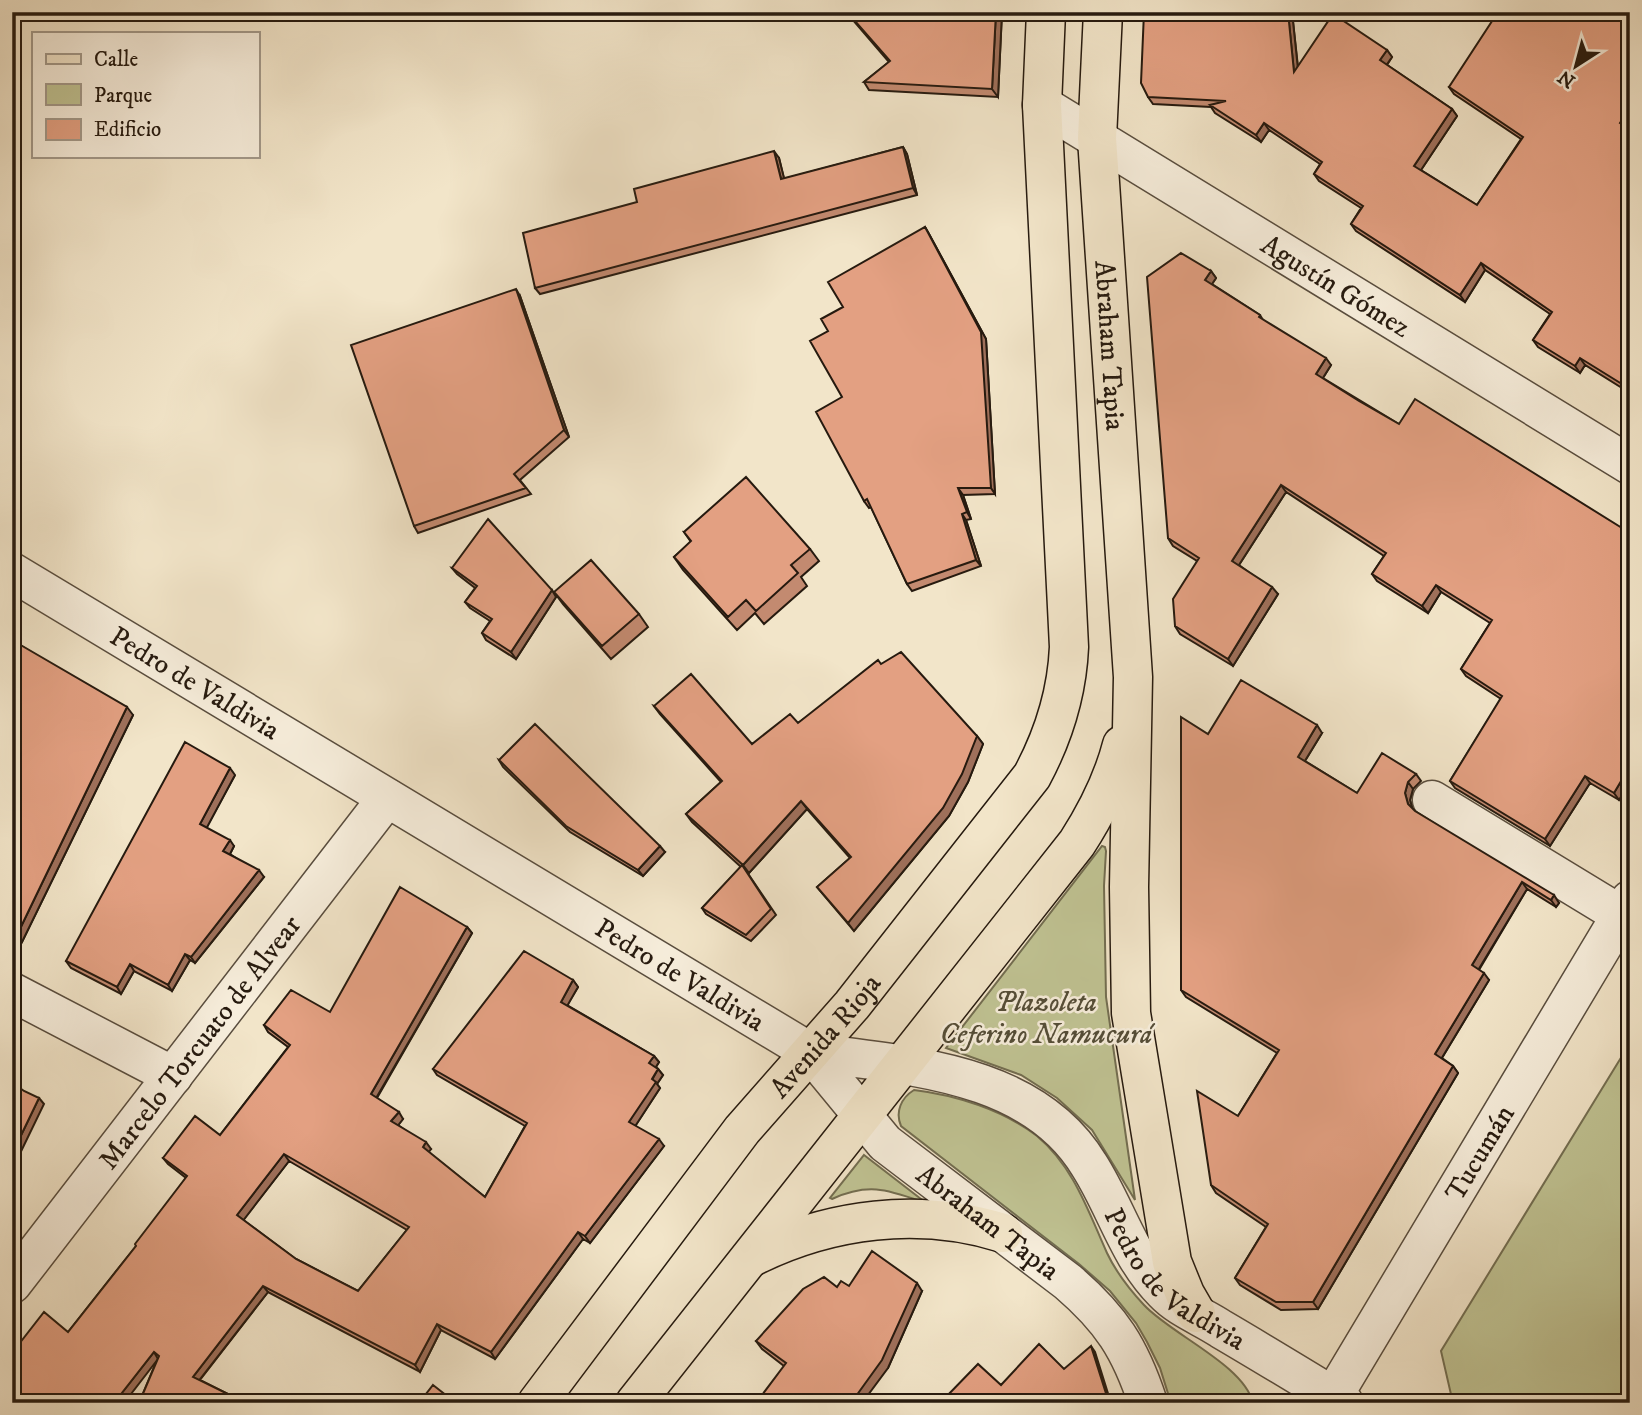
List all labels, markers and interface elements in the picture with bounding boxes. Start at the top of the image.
legend [32,32,259,158]
north arrow [1540,32,1610,102]
text: Calle [94,47,138,73]
text: N [1553,64,1580,92]
text: Parque [94,83,152,109]
text: Edificio [94,117,161,143]
street label: Agustín Gómez [1254,227,1417,345]
street label: Abraham Tapia [1086,259,1133,432]
street label: Pedro de Valdivia [103,619,286,748]
street label: Marcelo Torcuato de Alvear [91,908,309,1177]
street label: Pedro de Valdivia [588,911,771,1040]
street label: Avenida Rioja [762,967,889,1106]
park label: Plazoleta Ceferino Namucurá [940,985,1155,1052]
street label: Tucumán [1438,1098,1523,1208]
street label: Abraham Tapia [909,1157,1066,1288]
street label: Pedro de Valdivia [1096,1203,1252,1359]

